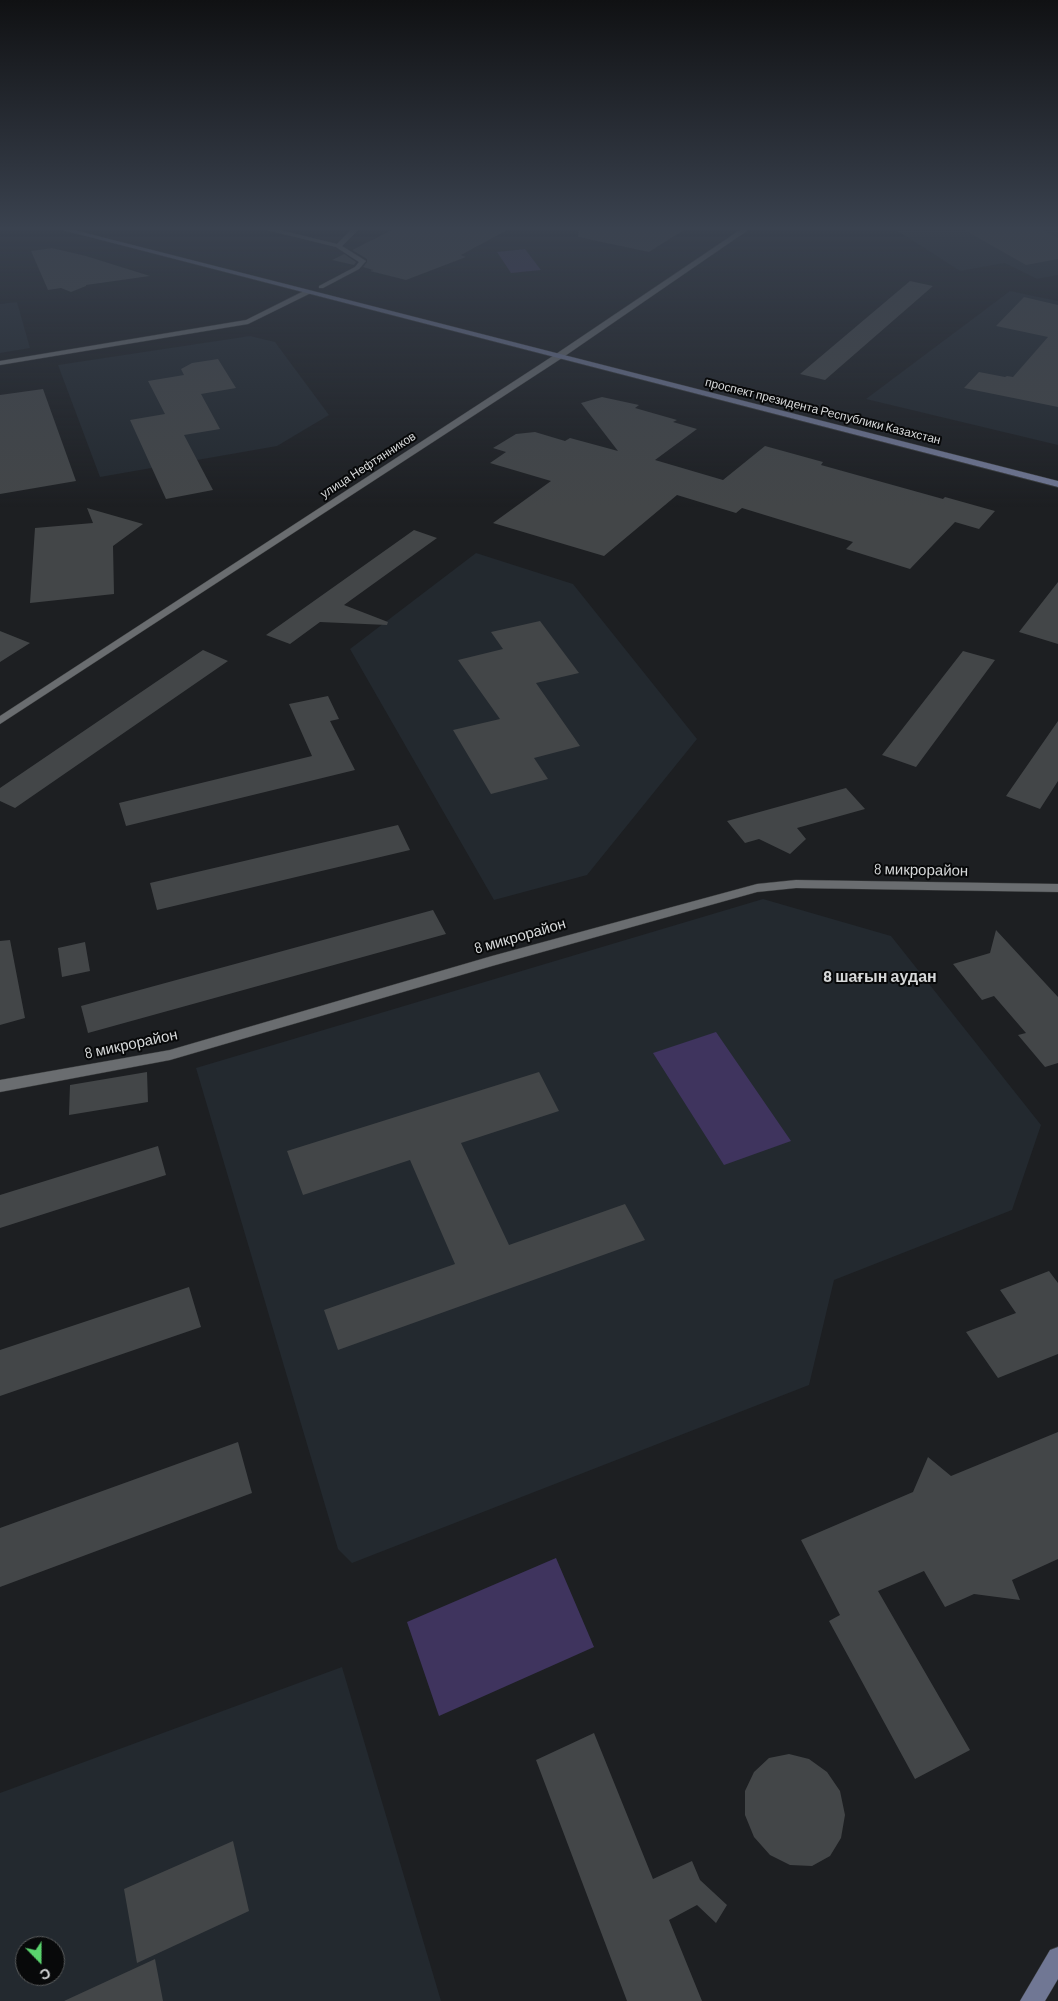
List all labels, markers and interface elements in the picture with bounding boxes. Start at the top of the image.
street label: проспект президента Республики Казахстан [704,375,942,447]
street label: улица Нефтянников [318,429,418,501]
street label: 8 микрорайон [874,860,968,880]
street label: 8 микрорайон [472,914,568,958]
district label: 8 шағын аудан [823,967,937,987]
street label: 8 микрорайон [83,1025,179,1063]
north arrow [15,1936,65,1986]
text: С [38,1965,53,1984]

